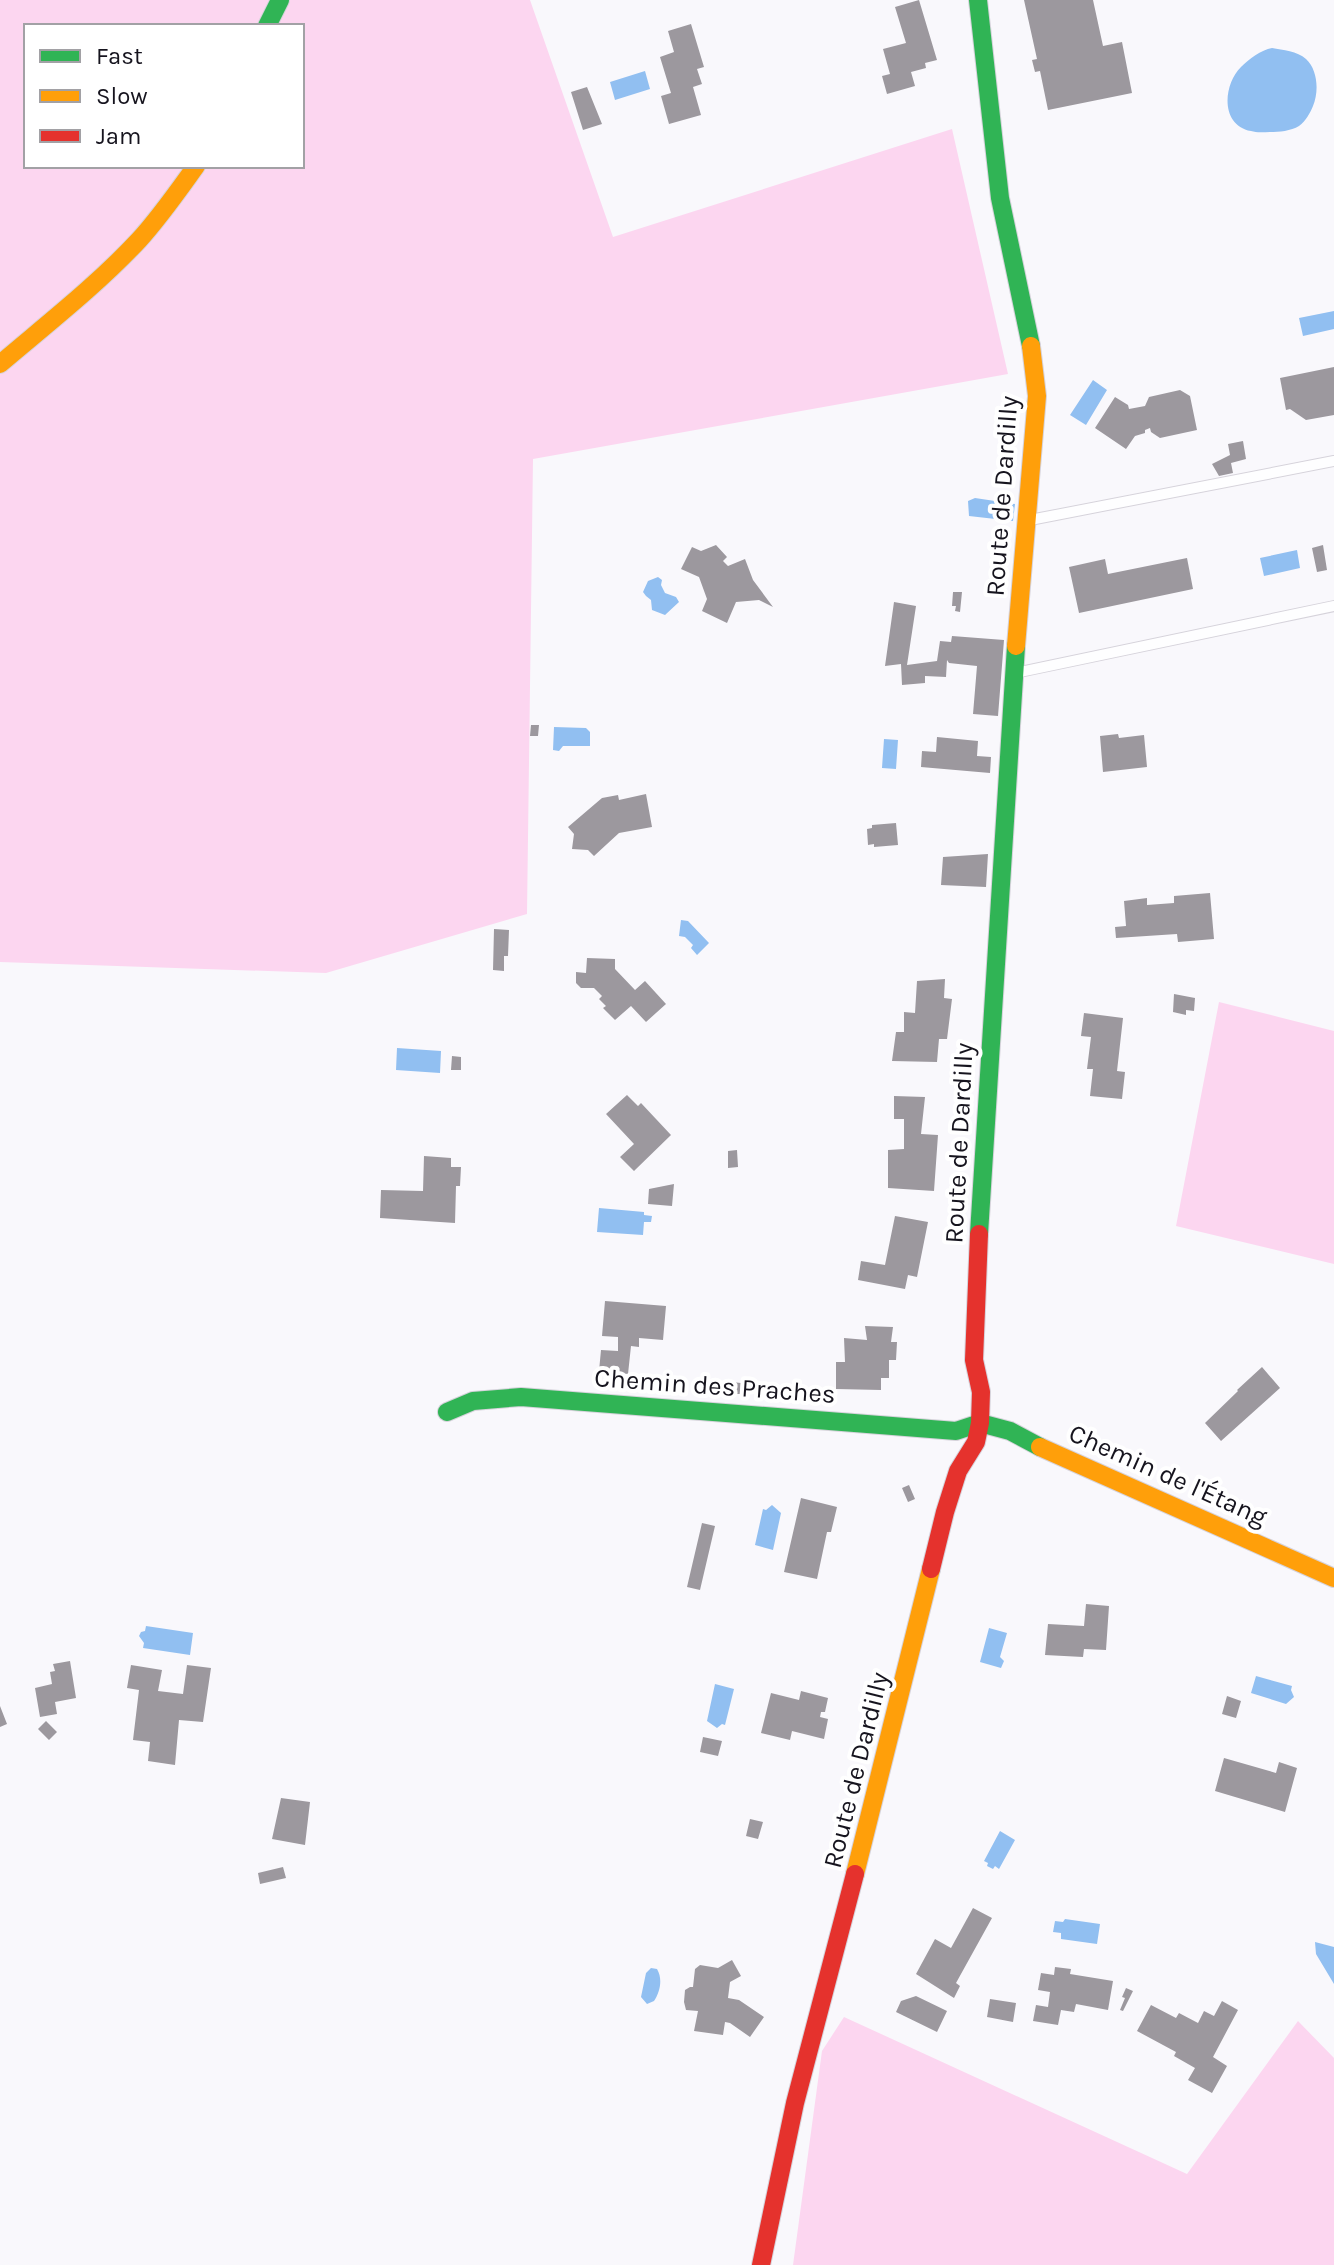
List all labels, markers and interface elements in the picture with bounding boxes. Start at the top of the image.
legend [24,24,304,168]
text: Fast [96,42,143,70]
text: Slow [96,82,148,110]
text: Jam [96,122,141,150]
street label: Route de Dardilly [980,395,1024,597]
street label: Route de Dardilly [938,1042,980,1244]
street label: Chemin des Praches [593,1362,837,1410]
street label: Chemin de l'Étang [1064,1416,1273,1533]
street label: Route de Dardilly [817,1669,895,1871]

